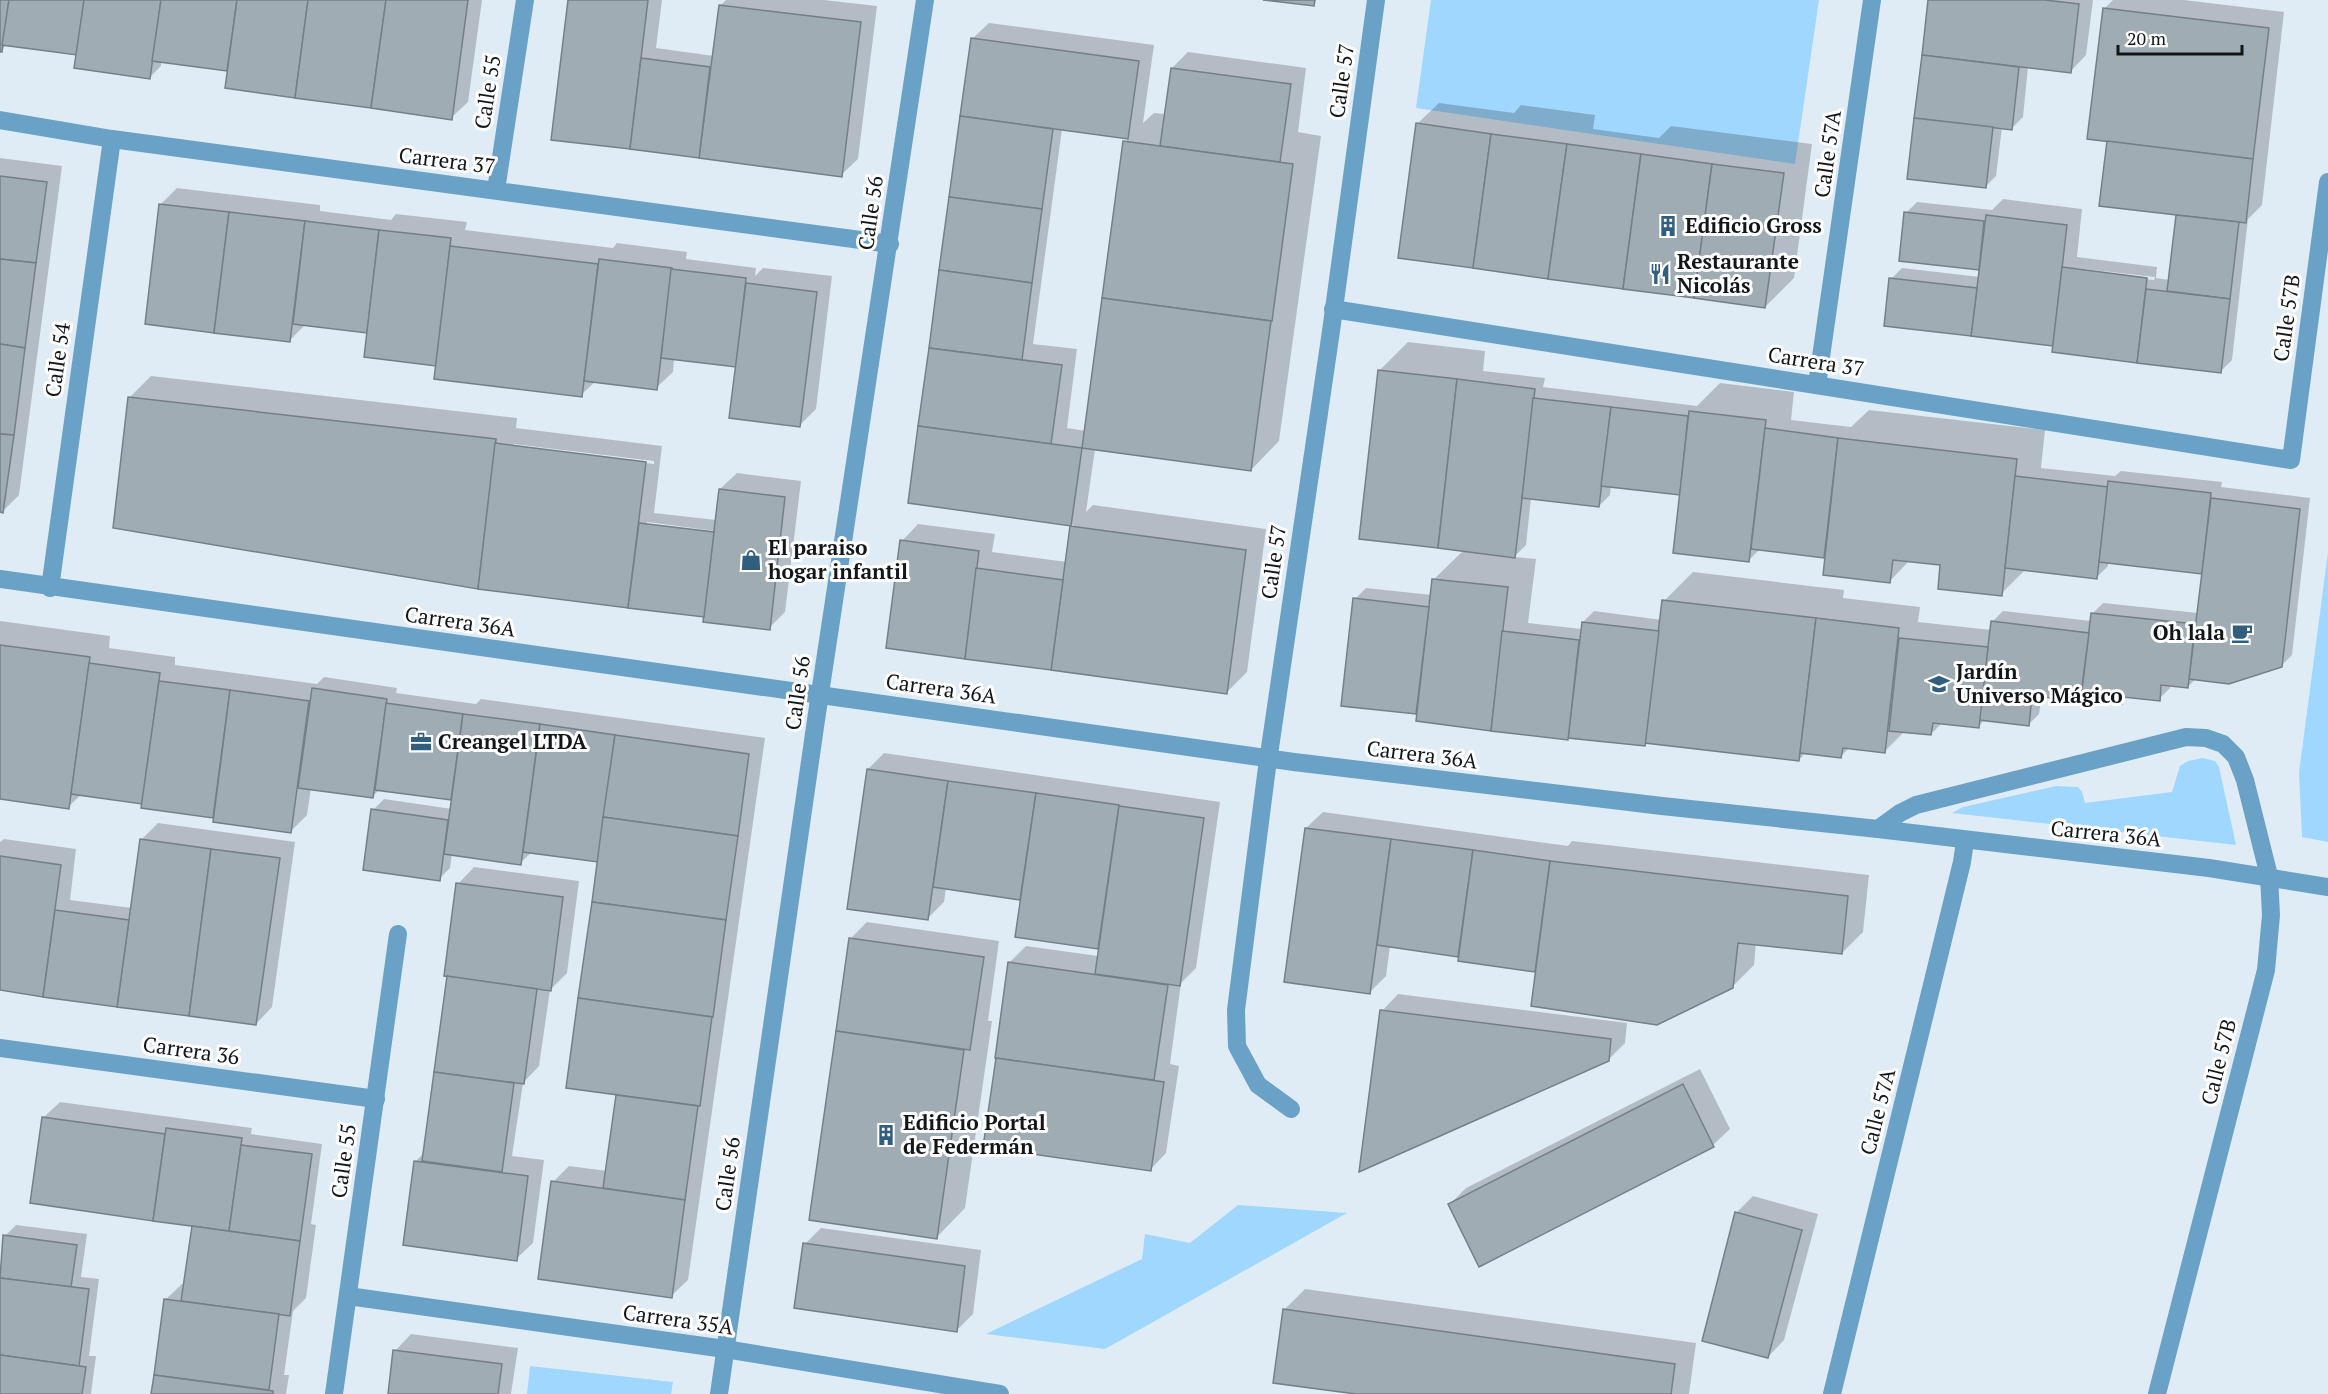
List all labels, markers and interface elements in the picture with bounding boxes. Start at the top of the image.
scale bar [2118,18,2242,56]
text: 20 m [2127,26,2167,50]
street label: Calle 57 [1322,42,1360,120]
street label: Calle 55 [467,53,507,131]
street label: Calle 57A [1807,108,1847,199]
street label: Carrera 37 [397,140,497,180]
street label: Calle 56 [851,174,889,252]
place label: Edificio Gross [1685,211,1822,239]
building icon: Edificio Gross [1656,214,1680,238]
place label: Restaurante Nicolás [1677,247,1799,299]
restaurant icon: Restaurante Nicolás [1648,262,1672,286]
street label: Calle 57B [2266,272,2306,363]
street label: Calle 54 [38,320,76,399]
street label: Carrera 37 [1766,340,1866,382]
street label: Calle 57 [1254,523,1292,601]
place label: El paraiso hogar infantil [768,533,908,585]
shop icon: El paraiso hogar infantil [739,548,763,572]
street label: Carrera 36A [403,599,518,643]
place label: Oh lala [2153,618,2225,646]
cafe icon: Oh lala [2230,621,2254,645]
street label: Calle 56 [778,654,816,732]
place label: Jardín Universo Mágico [1956,657,2123,709]
street label: Carrera 36A [884,666,999,710]
school or university icon: Jardín Universo Mágico [1927,672,1951,696]
place label: Creangel LTDA [438,727,588,755]
office icon: Creangel LTDA [409,730,433,754]
street label: Carrera 36A [1365,733,1480,775]
street label: Carrera 36A [2049,813,2164,853]
street label: Calle 57B [2194,1016,2242,1108]
street label: Carrera 36 [141,1029,241,1071]
street label: Calle 57A [1853,1065,1901,1158]
place label: Edificio Portal de Federmán [903,1108,1046,1160]
street label: Calle 55 [324,1122,362,1200]
building icon: Edificio Portal de Federmán [874,1123,898,1147]
street label: Calle 56 [708,1135,746,1213]
street label: Carrera 35A [621,1297,736,1341]

